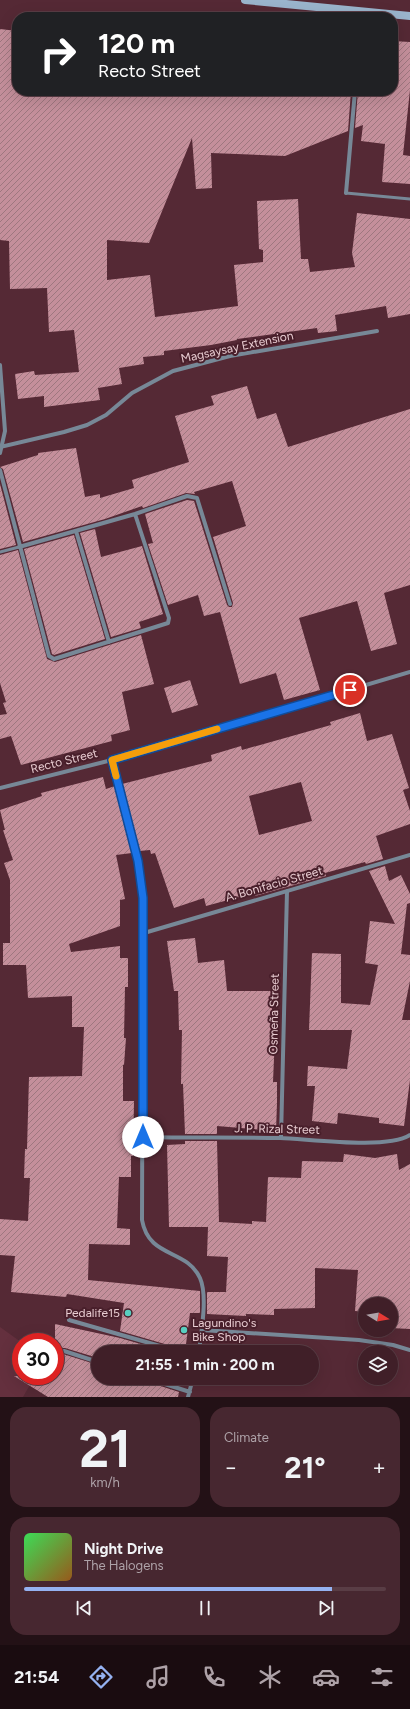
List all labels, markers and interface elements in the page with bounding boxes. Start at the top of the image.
text: 120 m [98,26,175,60]
icon: right [32,28,84,80]
text: Recto Street [98,60,201,82]
street label: Magsaysay Extension [179,328,295,366]
pin [333,673,367,707]
icon: arrive [339,679,361,701]
street label: Recto Street [29,746,99,776]
street label: A. Bonifacio Street [224,863,325,905]
street label: Osmeña Street [266,973,282,1055]
position arrow [122,1116,164,1158]
street label: J. P. Rizal Street [234,1121,320,1137]
north arrow [358,1297,398,1337]
map controls [358,1297,398,1385]
place label: Pedalife15 [65,1306,120,1320]
marker: Pedalife15 [123,1308,133,1318]
place label: Lagundino's Bike Shop [192,1316,257,1344]
marker: Lagundino's Bike Shop [179,1325,189,1335]
speed limit sign: 30 [12,1333,64,1385]
button: layers [358,1345,398,1385]
text: 21:55 · 1 min · 200 m [135,1356,275,1374]
text: 21 [79,1418,131,1480]
text: Climate [224,1430,269,1445]
text: 21° [284,1449,326,1486]
text: − [224,1454,238,1481]
text: + [372,1454,386,1481]
text: km/h [90,1475,120,1490]
text: Night Drive [84,1540,163,1558]
text: The Halogens [84,1558,164,1573]
icon: previous [73,1597,95,1619]
icon: pause [194,1597,216,1619]
icon: next [315,1597,337,1619]
icon: directions [87,1663,115,1691]
icon: music [144,1663,172,1691]
icon: phone [200,1663,228,1691]
icon: climate [256,1663,284,1691]
icon: car [312,1663,340,1691]
icon: filters [368,1663,396,1691]
text: 21:54 [14,1666,59,1688]

